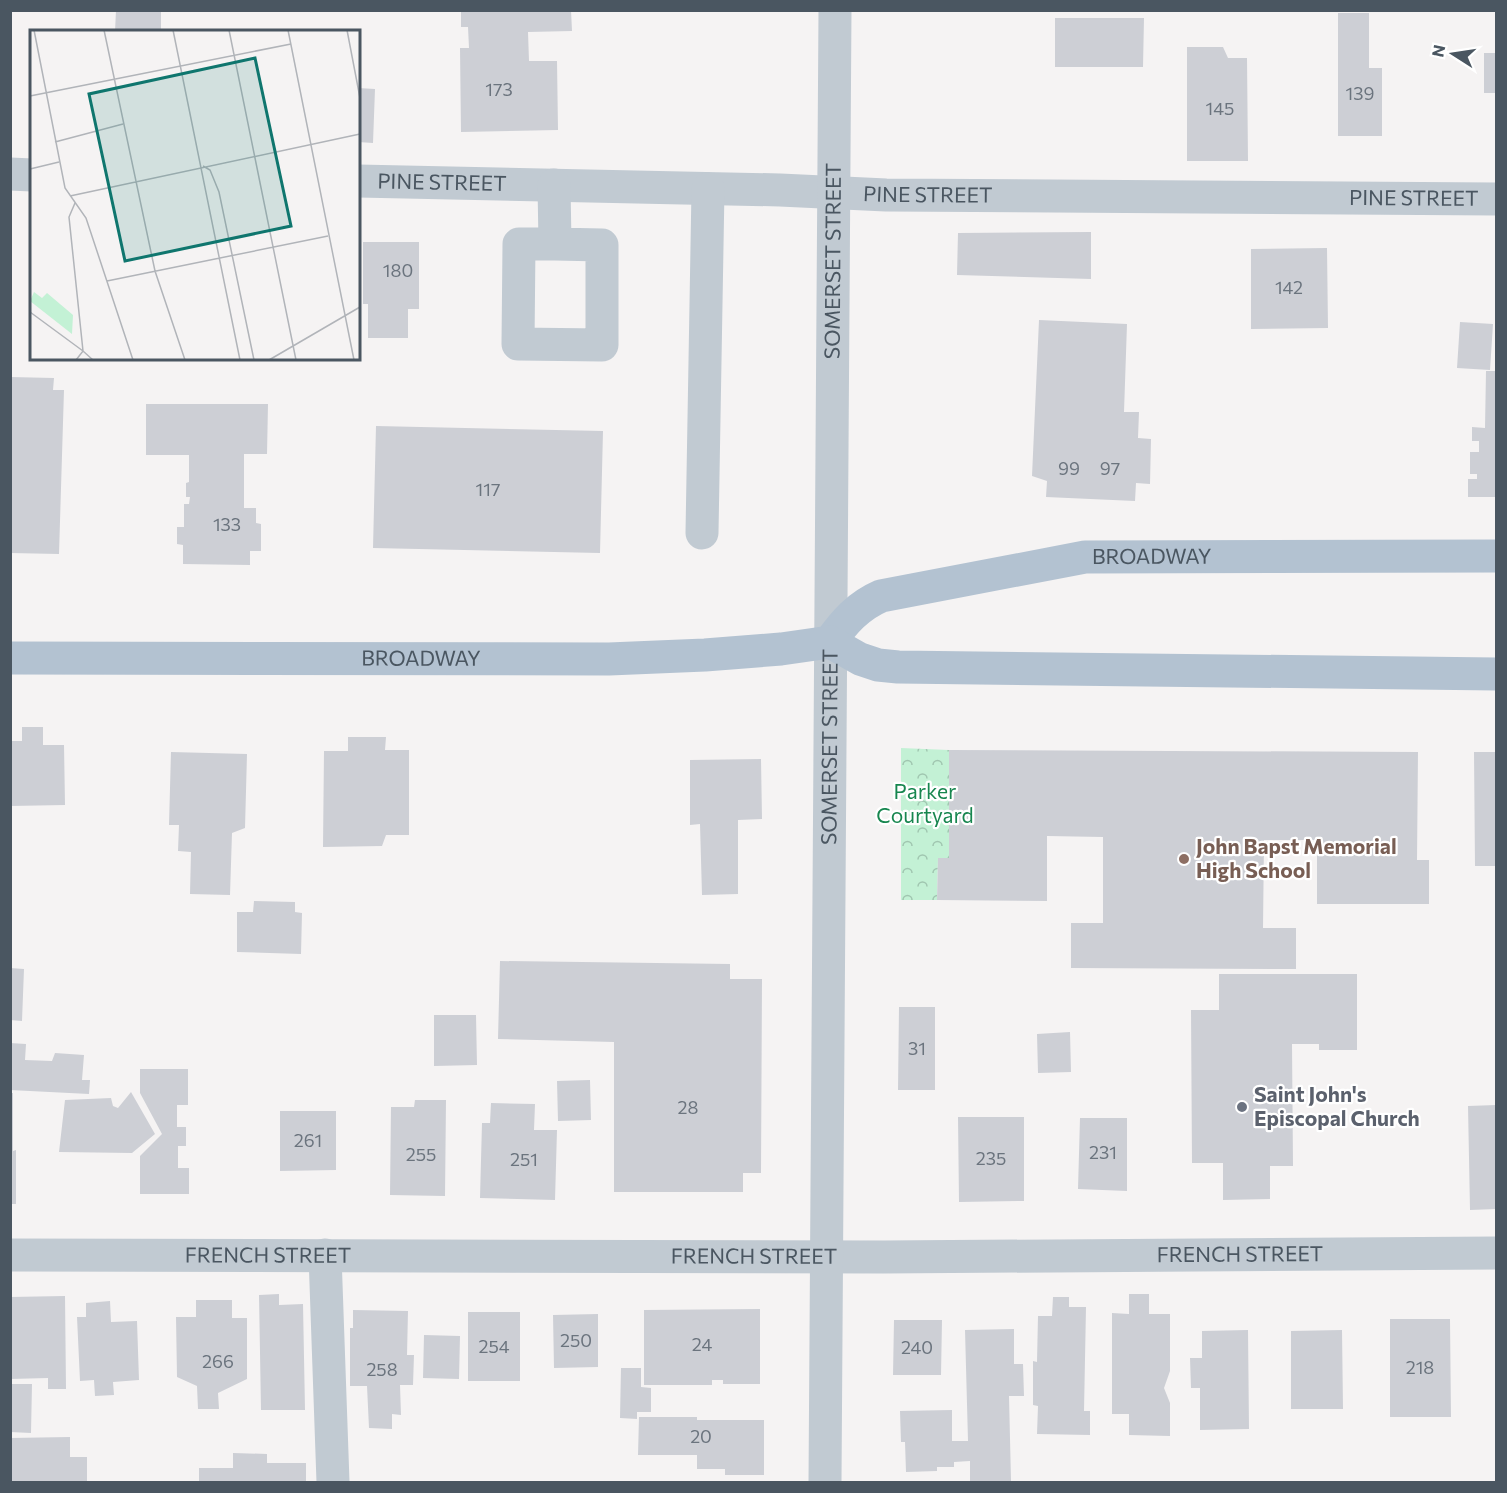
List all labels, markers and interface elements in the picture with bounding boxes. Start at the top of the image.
north arrow [1423,24,1483,84]
inset map [30,30,360,360]
text: N [1427,43,1448,59]
house number: 173 [485,78,513,100]
house number: 139 [1346,82,1374,104]
house number: 145 [1206,97,1234,119]
street label: SOMERSET STREET [819,163,845,359]
street label: PINE STREET [377,167,507,195]
street label: PINE STREET [863,180,993,207]
street label: PINE STREET [1349,184,1479,210]
house number: 180 [383,259,413,281]
house number: 142 [1275,276,1303,298]
house number: 99 [1058,457,1080,479]
house number: 97 [1100,457,1120,479]
house number: 117 [476,478,500,500]
house number: 133 [213,513,241,535]
street label: BROADWAY [1092,543,1212,568]
street label: BROADWAY [361,645,481,670]
street label: SOMERSET STREET [815,649,842,845]
park label: Parker Courtyard [876,778,974,827]
place label: John Bapst Memorial High School [1196,833,1397,882]
marker: John Bapst Memorial High School [1177,852,1191,866]
house number: 31 [908,1037,926,1059]
place label: Saint John's Episcopal Church [1254,1081,1420,1130]
house number: 28 [678,1096,699,1118]
marker: Saint John's Episcopal Church [1235,1100,1249,1114]
house number: 261 [294,1129,322,1151]
house number: 231 [1089,1141,1117,1163]
house number: 255 [406,1143,436,1165]
house number: 235 [976,1147,1006,1169]
house number: 251 [510,1148,538,1170]
street label: FRENCH STREET [1157,1240,1323,1266]
street label: FRENCH STREET [185,1241,351,1267]
street label: FRENCH STREET [671,1243,837,1268]
house number: 250 [560,1329,592,1351]
house number: 24 [692,1333,712,1355]
house number: 254 [478,1335,510,1357]
house number: 240 [901,1336,933,1358]
house number: 266 [202,1350,234,1372]
house number: 218 [1406,1356,1434,1378]
house number: 258 [366,1358,398,1380]
house number: 20 [690,1425,712,1447]

